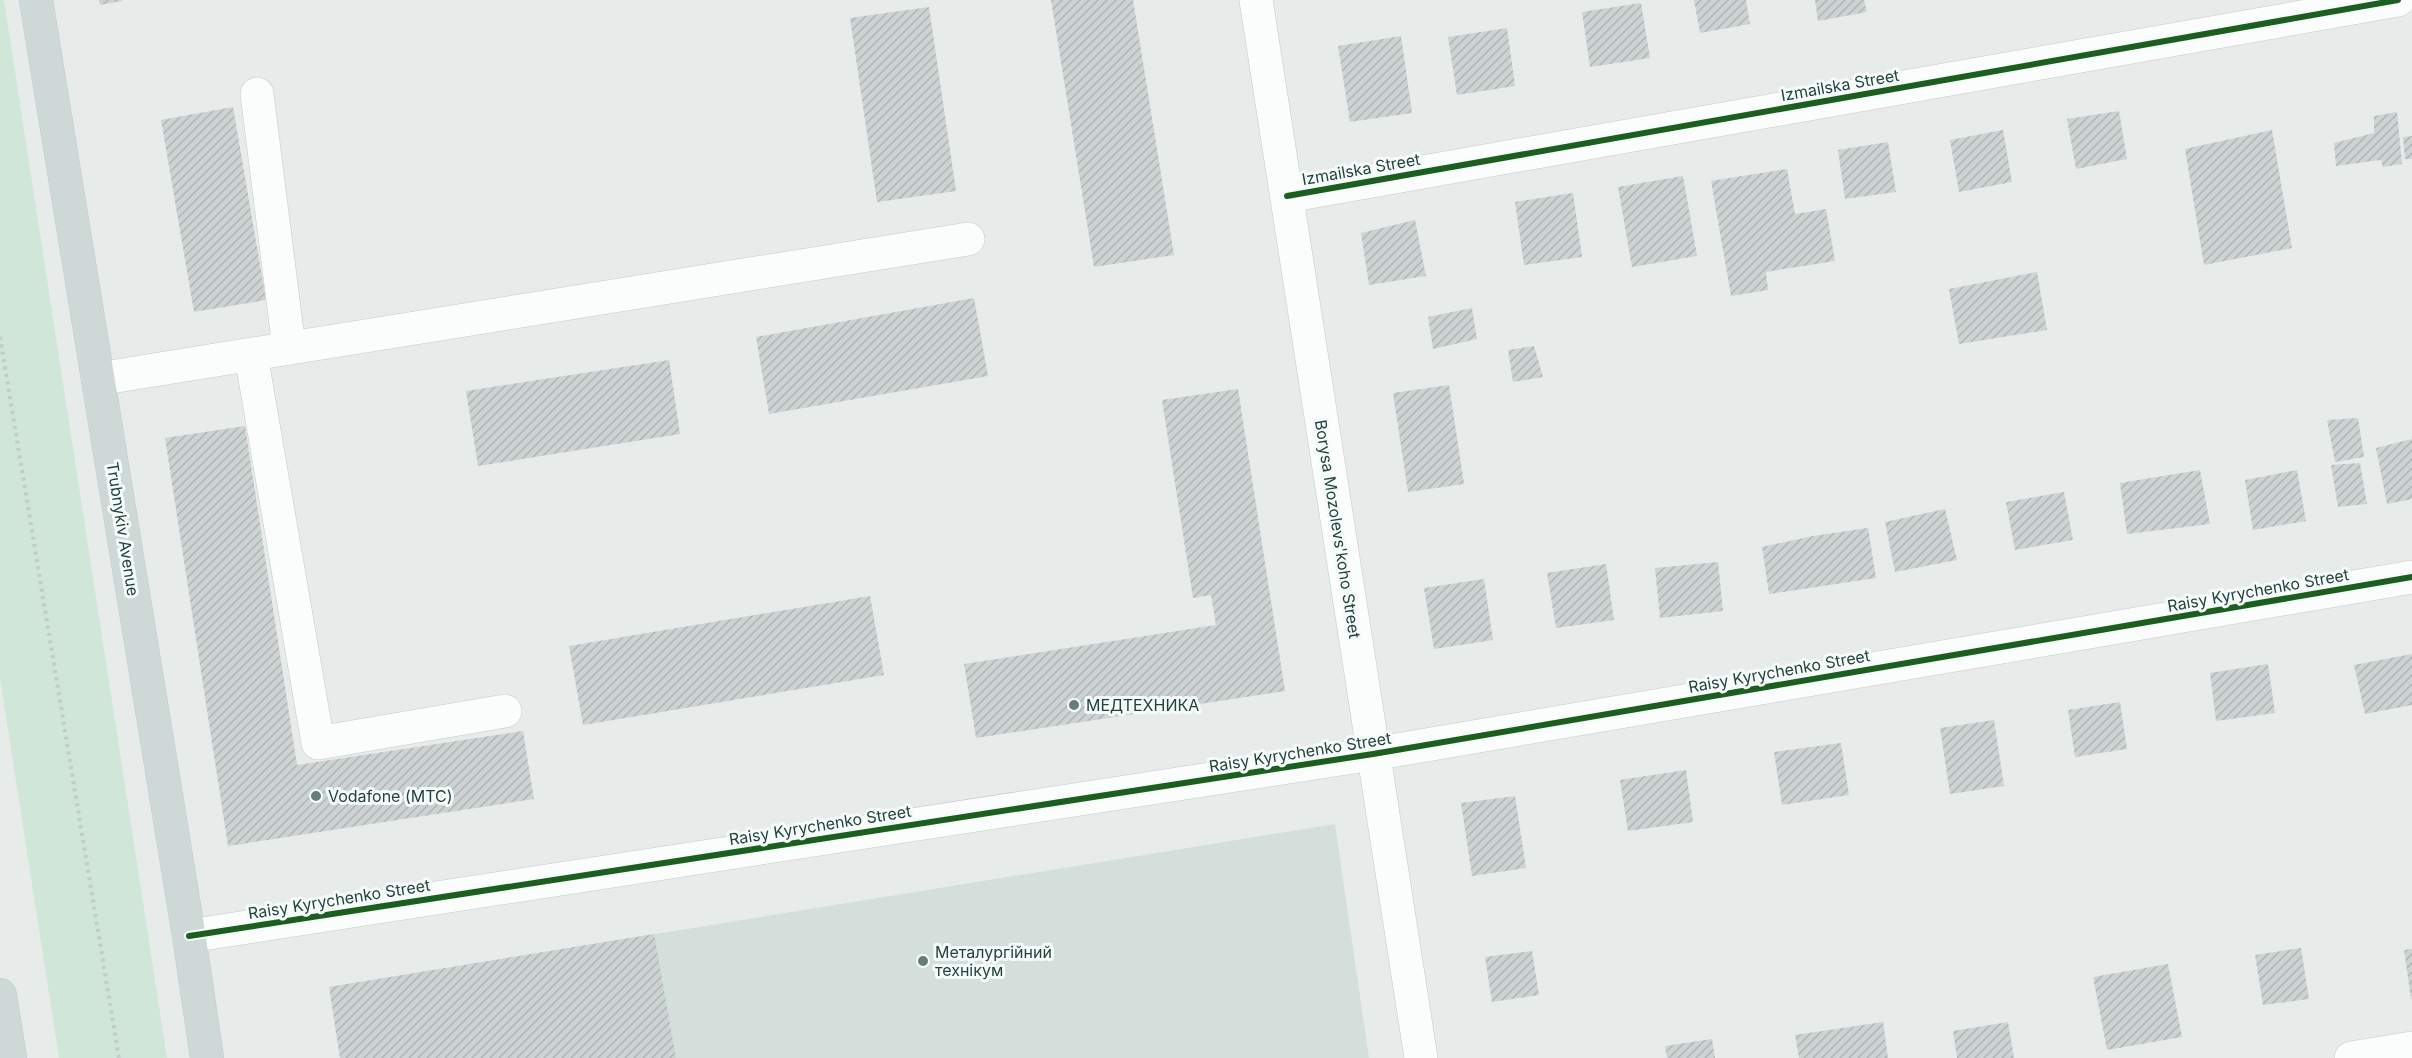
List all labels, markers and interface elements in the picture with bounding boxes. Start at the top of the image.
street label: Izmailska Street [1779,65,1901,105]
street label: Izmailska Street [1300,149,1422,189]
street label: Borysa Mozolevs'koho Street [1311,418,1365,640]
street label: Trubnykiv Avenue [103,461,143,597]
street label: Raisy Kyrychenko Street [2166,564,2350,616]
street label: Raisy Kyrychenko Street [1687,645,1871,697]
place label: МЕДТЕХНИКА [1086,695,1199,715]
marker: МЕДТЕХНИКА [1067,698,1081,712]
street label: Raisy Kyrychenko Street [1208,728,1392,776]
place label: Vodafone (МТС) [328,786,453,806]
marker: Vodafone (МТС) [309,789,323,803]
street label: Raisy Kyrychenko Street [728,801,912,849]
street label: Raisy Kyrychenko Street [247,875,431,923]
place label: Металургійний технікум [935,942,1052,980]
marker: Металургійний технікум [916,954,930,968]

